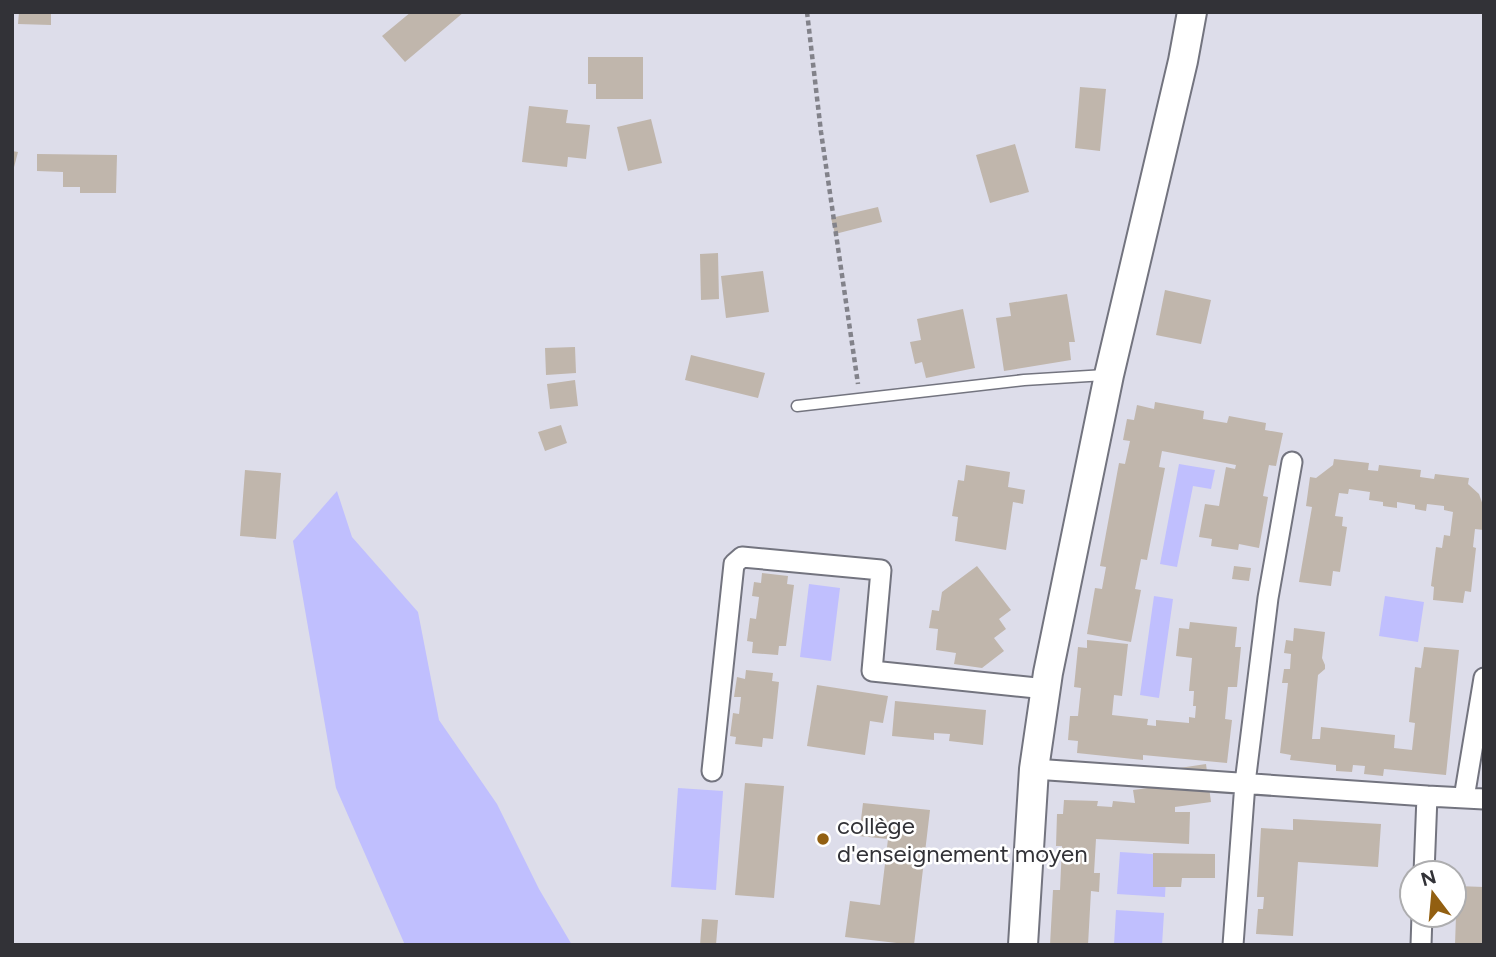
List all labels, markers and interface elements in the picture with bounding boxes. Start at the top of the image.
place label: collège d'enseignement moyen [837,811,1088,868]
marker: collège d'enseignement moyen [815,831,831,847]
north arrow [1398,859,1468,929]
text: N [1418,865,1439,891]

